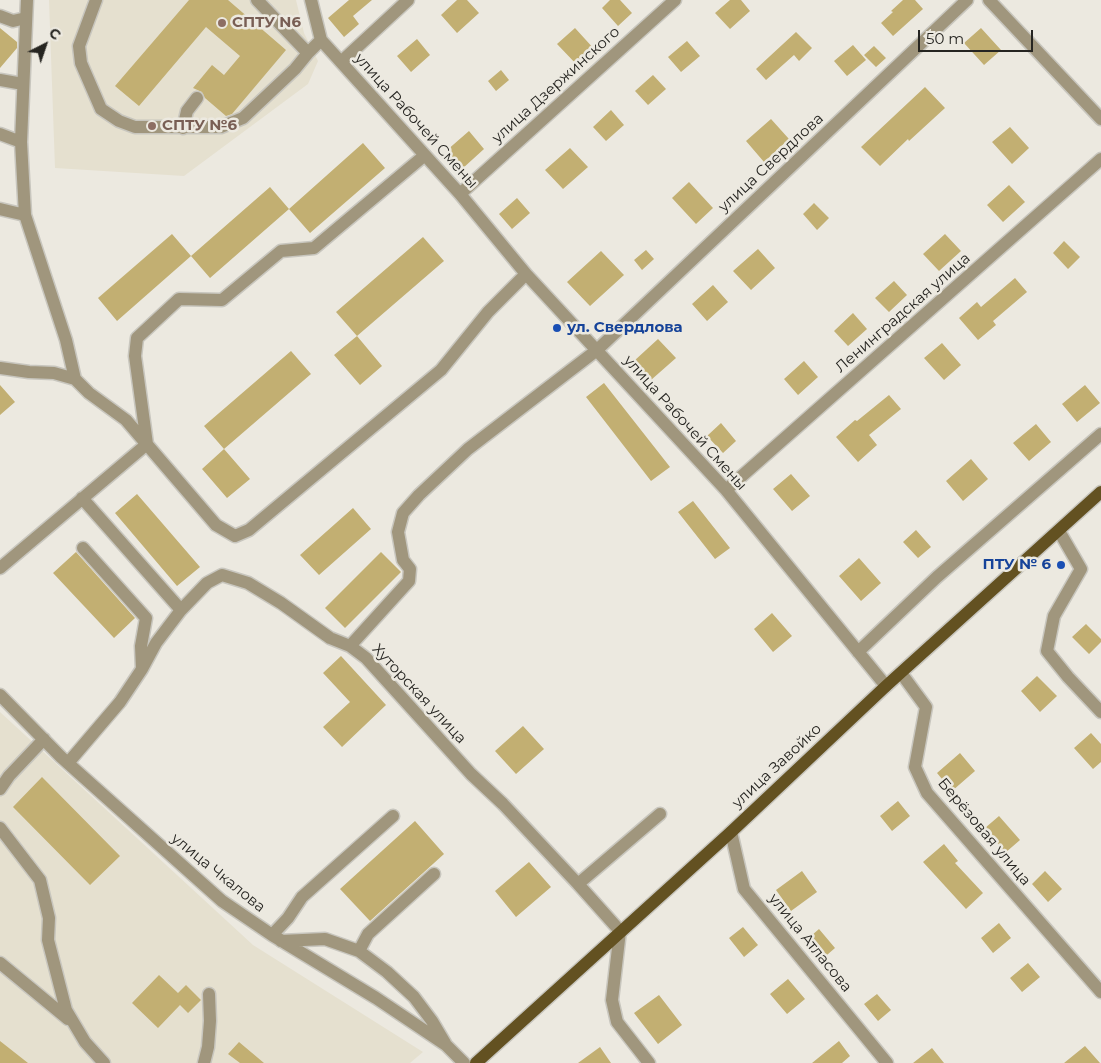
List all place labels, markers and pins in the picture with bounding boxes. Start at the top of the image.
place label: СПТУ N6 [232,14,301,32]
marker: СПТУ N6 [216,17,228,29]
place label: СПТУ №6 [162,117,237,135]
marker: СПТУ №6 [146,120,158,132]
place label: ул. Свердлова [567,319,683,337]
marker: ул. Свердлова [551,322,563,334]
place label: ПТУ № 6 [983,556,1051,574]
marker: ПТУ № 6 [1055,559,1067,571]

